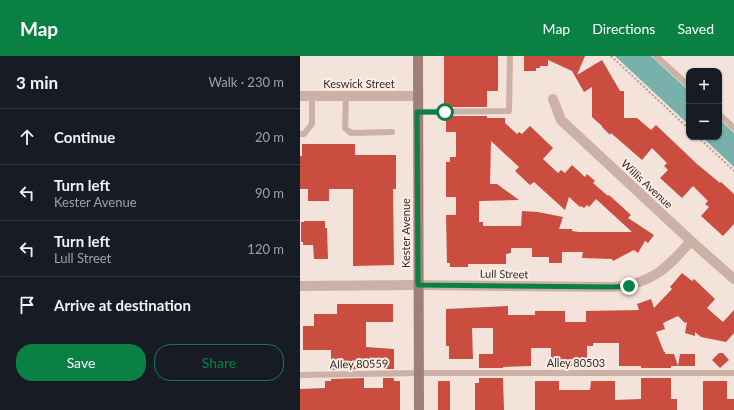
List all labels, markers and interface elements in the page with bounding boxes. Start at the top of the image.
text: Map [20,17,58,40]
text: Map [543,20,570,37]
text: Directions [592,20,655,37]
text: Saved [677,20,714,37]
map controls [686,68,722,140]
button: + [686,68,722,104]
text: 3 min [16,72,58,93]
text: Walk · 230 m [208,74,284,90]
street label: Keswick Street [323,77,395,90]
route start [436,103,454,121]
button: − [686,104,722,140]
icon: ahead [16,126,38,148]
text: Continue [54,128,115,146]
text: 20 m [255,129,284,145]
street label: Willis Avenue [619,157,676,211]
text: Turn left [54,176,110,194]
icon: left [16,182,38,204]
text: 90 m [255,185,284,201]
text: Kester Avenue [54,194,137,210]
street label: Kester Avenue [399,198,412,268]
text: Turn left [54,232,110,250]
icon: left [16,238,38,260]
text: 120 m [247,241,284,257]
text: Lull Street [54,250,111,266]
street label: Lull Street [480,267,528,280]
route end [620,277,638,295]
icon: arrive [16,294,38,316]
text: Arrive at destination [54,296,191,314]
button: Save [16,344,146,381]
button: Share [154,344,284,381]
street label: Alley 80559 [330,356,388,371]
street label: Alley 80503 [547,356,605,369]

